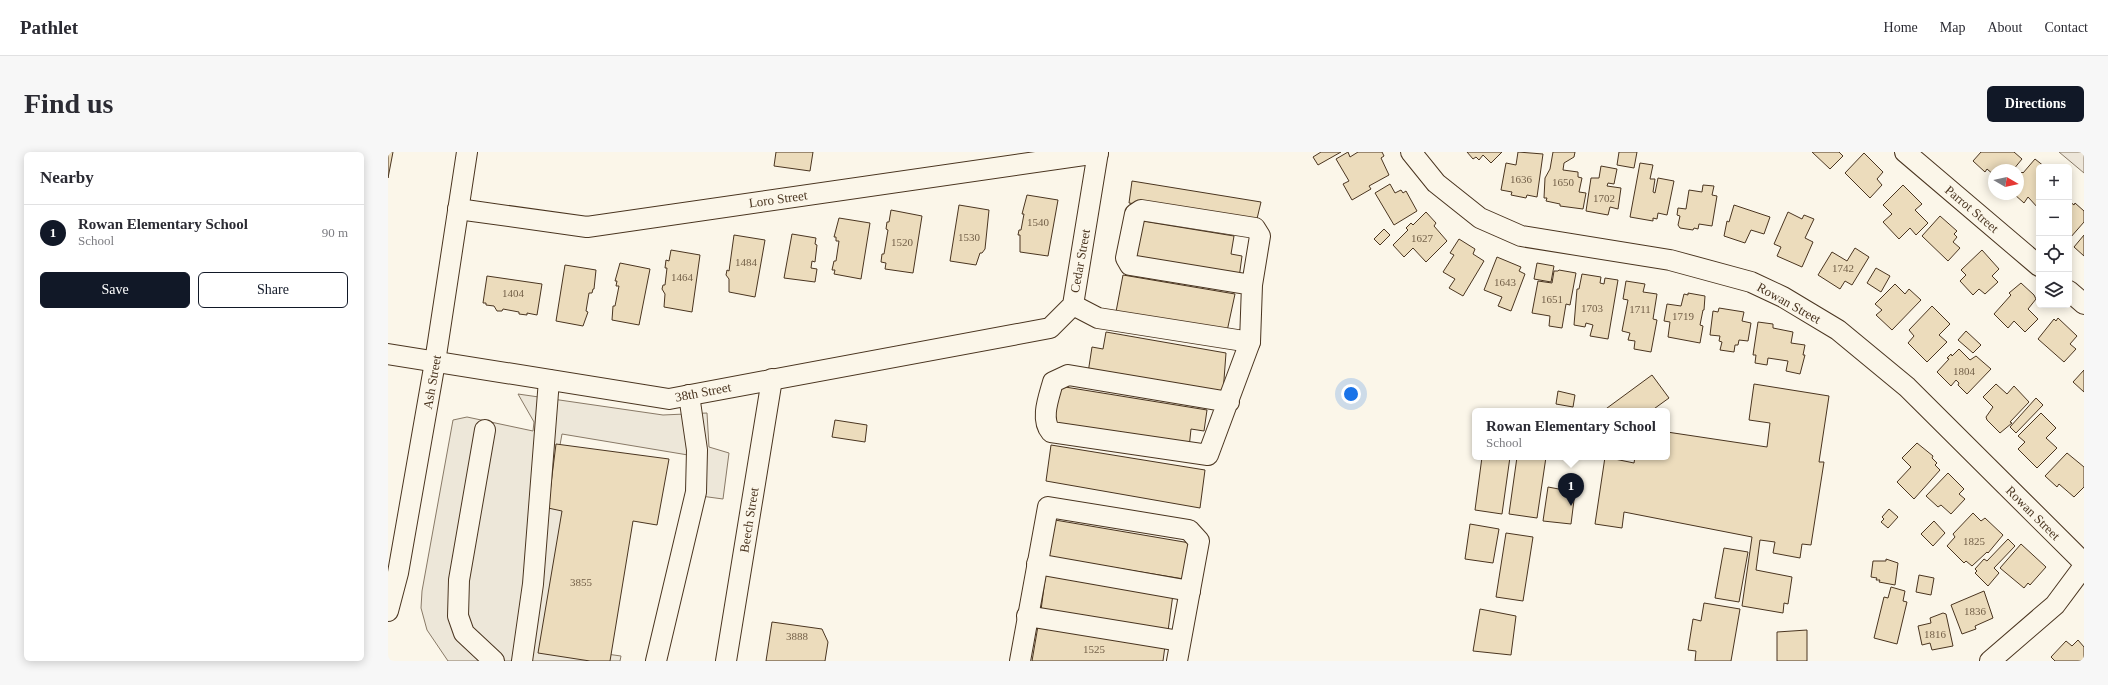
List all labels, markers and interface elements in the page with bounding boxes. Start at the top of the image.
text: Pathlet [20,17,78,38]
text: Home [1884,20,1918,35]
text: Map [1940,20,1965,35]
text: About [1987,20,2022,35]
text: Contact [2044,20,2088,35]
button: Directions [1987,86,2084,122]
text: Find us [24,88,114,119]
north arrow [1988,164,2024,200]
map controls [2036,164,2072,308]
button: + [2036,164,2072,200]
text: Nearby [40,168,94,187]
house number: 1636 [1510,173,1533,185]
house number: 1650 [1552,176,1575,188]
street label: Parrot Street [1942,182,2002,236]
street label: Loro Street [748,187,809,211]
house number: 1702 [1593,192,1615,204]
button: − [2036,200,2072,236]
text: Rowan Elementary School [78,216,248,232]
house number: 1540 [1027,216,1050,228]
text: 1 [50,225,56,240]
text: 90 m [322,225,348,240]
street label: Cedar Street [1067,228,1093,294]
house number: 1530 [958,231,981,243]
house number: 1627 [1411,232,1434,244]
text: School [78,233,114,248]
house number: 1520 [891,236,914,248]
button: locate [2036,236,2072,272]
house number: 1484 [735,256,758,268]
house number: 1742 [1832,262,1854,274]
house number: 1464 [671,271,694,283]
button: Save [40,272,190,308]
button: Share [198,272,348,308]
button: layers [2036,272,2072,308]
house number: 1643 [1494,276,1517,288]
street label: Rowan Street [1755,279,1824,327]
house number: 1404 [502,287,525,299]
house number: 1651 [1541,293,1563,305]
house number: 1703 [1581,302,1604,314]
house number: 1711 [1629,303,1651,315]
house number: 1719 [1672,310,1695,322]
street label: Ash Street [420,353,444,410]
house number: 1804 [1953,365,1976,377]
street label: 38th Street [674,379,733,405]
your location [1341,384,1361,404]
popup [1472,408,1670,460]
text: Rowan Elementary School [1486,418,1656,434]
text: School [1486,435,1522,450]
pin: 1 [1558,473,1584,506]
street label: Rowan Street [2003,483,2063,543]
street label: Beech Street [736,486,762,554]
house number: 1825 [1963,535,1986,547]
house number: 3855 [570,576,593,588]
house number: 1836 [1964,605,1987,617]
house number: 1816 [1924,628,1947,640]
house number: 3888 [786,630,809,642]
house number: 1525 [1083,643,1106,655]

